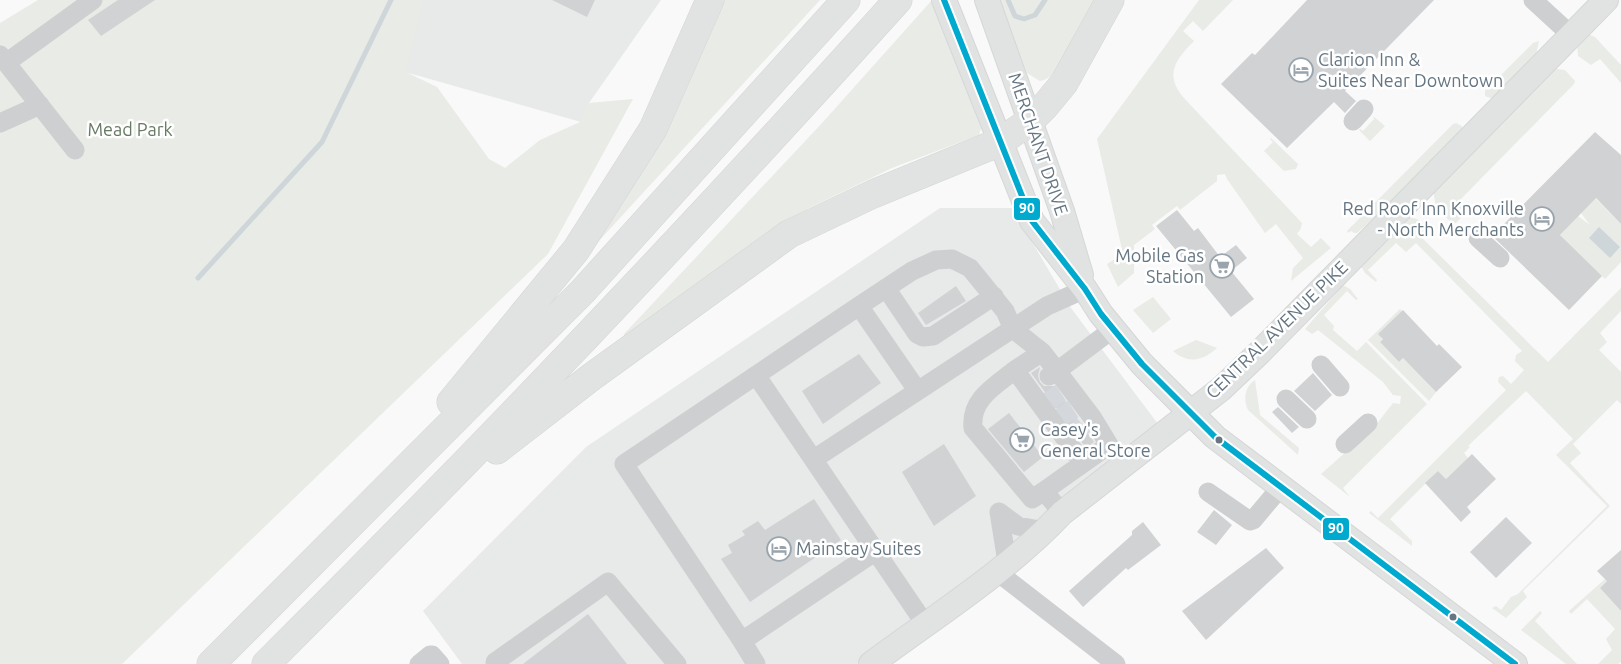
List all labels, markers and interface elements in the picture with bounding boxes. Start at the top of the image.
place label: Clarion Inn & Suites Near Downtown [1318,49,1503,90]
hotel icon: Clarion Inn & Suites Near Downtown [1288,57,1314,83]
street label: MERCHANT DRIVE [1005,70,1073,217]
park label: Mead Park [87,119,173,139]
line badge: 90 [1013,197,1041,221]
place label: Red Roof Inn Knoxville - North Merchants [1342,198,1524,239]
text: 90 [1019,200,1035,216]
hotel icon: Red Roof Inn Knoxville - North Merchants [1529,206,1555,232]
place label: Mobile Gas Station [1115,245,1204,286]
supermarket icon: Mobile Gas Station [1209,253,1235,279]
street label: CENTRAL AVENUE PIKE [1201,257,1351,402]
place label: Casey's General Store [1040,419,1151,460]
supermarket icon: Casey's General Store [1009,427,1035,453]
unlabelled marker [1214,435,1224,445]
line badge: 90 [1322,517,1350,541]
text: 90 [1328,520,1344,536]
hotel icon: Mainstay Suites [766,536,792,562]
place label: Mainstay Suites [796,538,921,558]
unlabelled marker [1448,612,1458,622]

